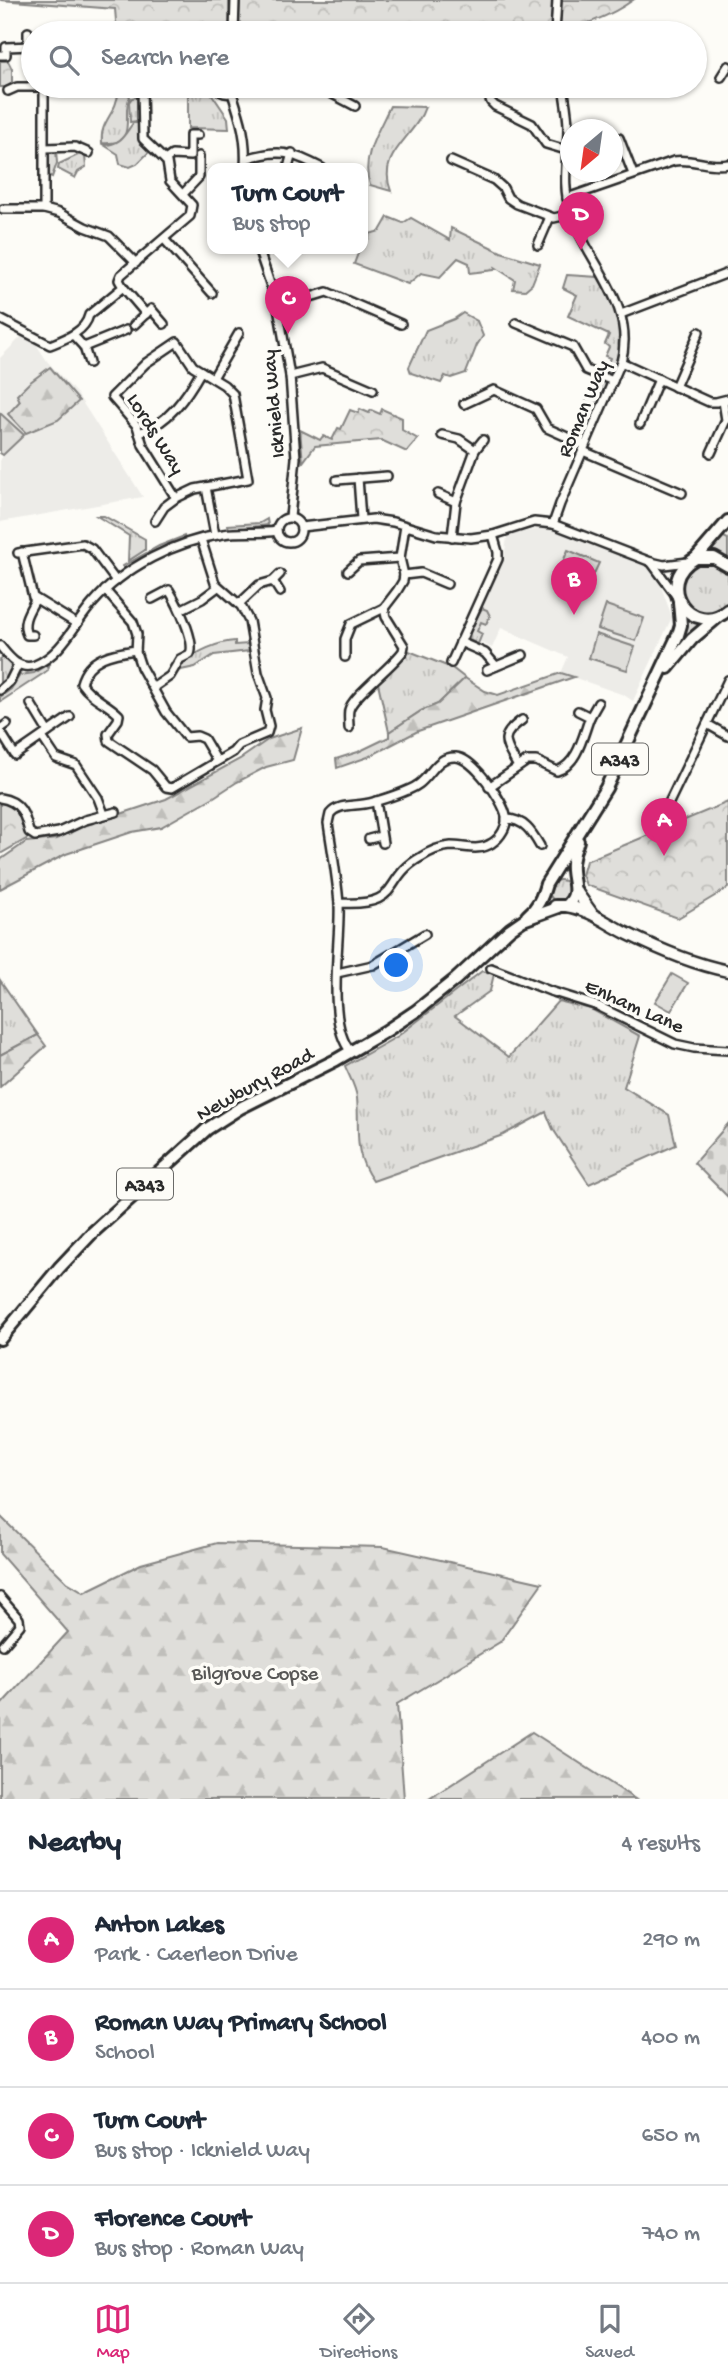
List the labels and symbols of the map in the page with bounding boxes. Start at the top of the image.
north arrow [560,119,623,182]
pin: D [558,192,604,250]
pin: C [265,276,311,334]
street label: Icknield Way [258,348,293,459]
street label: Roman Way [554,357,617,462]
street label: Lords Way [119,390,189,480]
pin: B [551,557,597,615]
road number: A343 [592,744,648,774]
pin: A [641,798,687,856]
your location [379,948,413,982]
street label: Enham Lane [580,975,688,1042]
street label: Newbury Road [193,1043,320,1129]
road number: A343 [117,1168,173,1200]
park label: Bilgrove Copse [191,1663,319,1688]

